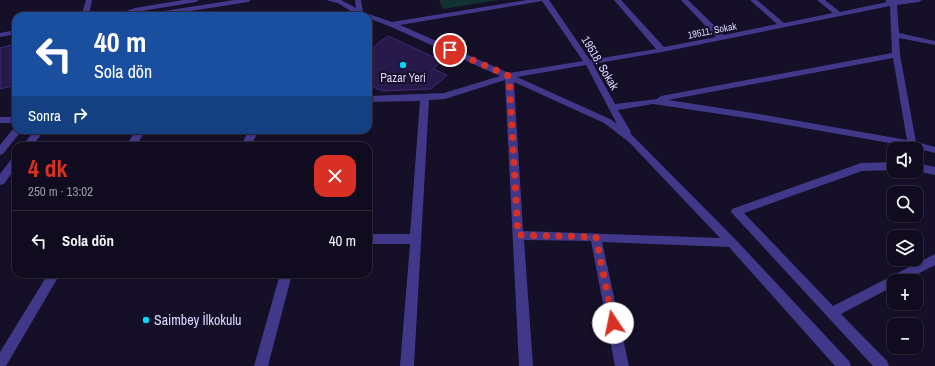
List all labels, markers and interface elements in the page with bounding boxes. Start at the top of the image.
street label: 19511. Sokak [687,19,739,42]
text: 40 m [94,23,146,61]
icon: left [28,28,80,80]
pin [433,33,467,67]
street label: 19518. Sokak [578,33,622,93]
icon: arrive [439,39,461,61]
text: Sola dön [94,59,152,84]
marker: Pazar Yeri [398,60,408,70]
place label: Pazar Yeri [380,70,426,86]
icon: right [69,104,91,126]
text: Sonra [28,105,61,126]
map controls [887,142,923,354]
button: sound [887,142,923,178]
text: 4 dk [28,152,67,184]
button: close [314,155,356,197]
text: 250 m · 13:02 [28,183,93,200]
button: search [887,186,923,222]
icon: left [28,230,50,252]
text: Sola dön [62,230,114,251]
text: 40 m [329,230,356,251]
button: layers [887,230,923,266]
button: + [887,274,923,310]
position arrow [592,302,634,344]
place label: Saimbey İlkokulu [154,311,241,329]
marker: Saimbey İlkokulu [141,315,151,325]
button: − [887,318,923,354]

